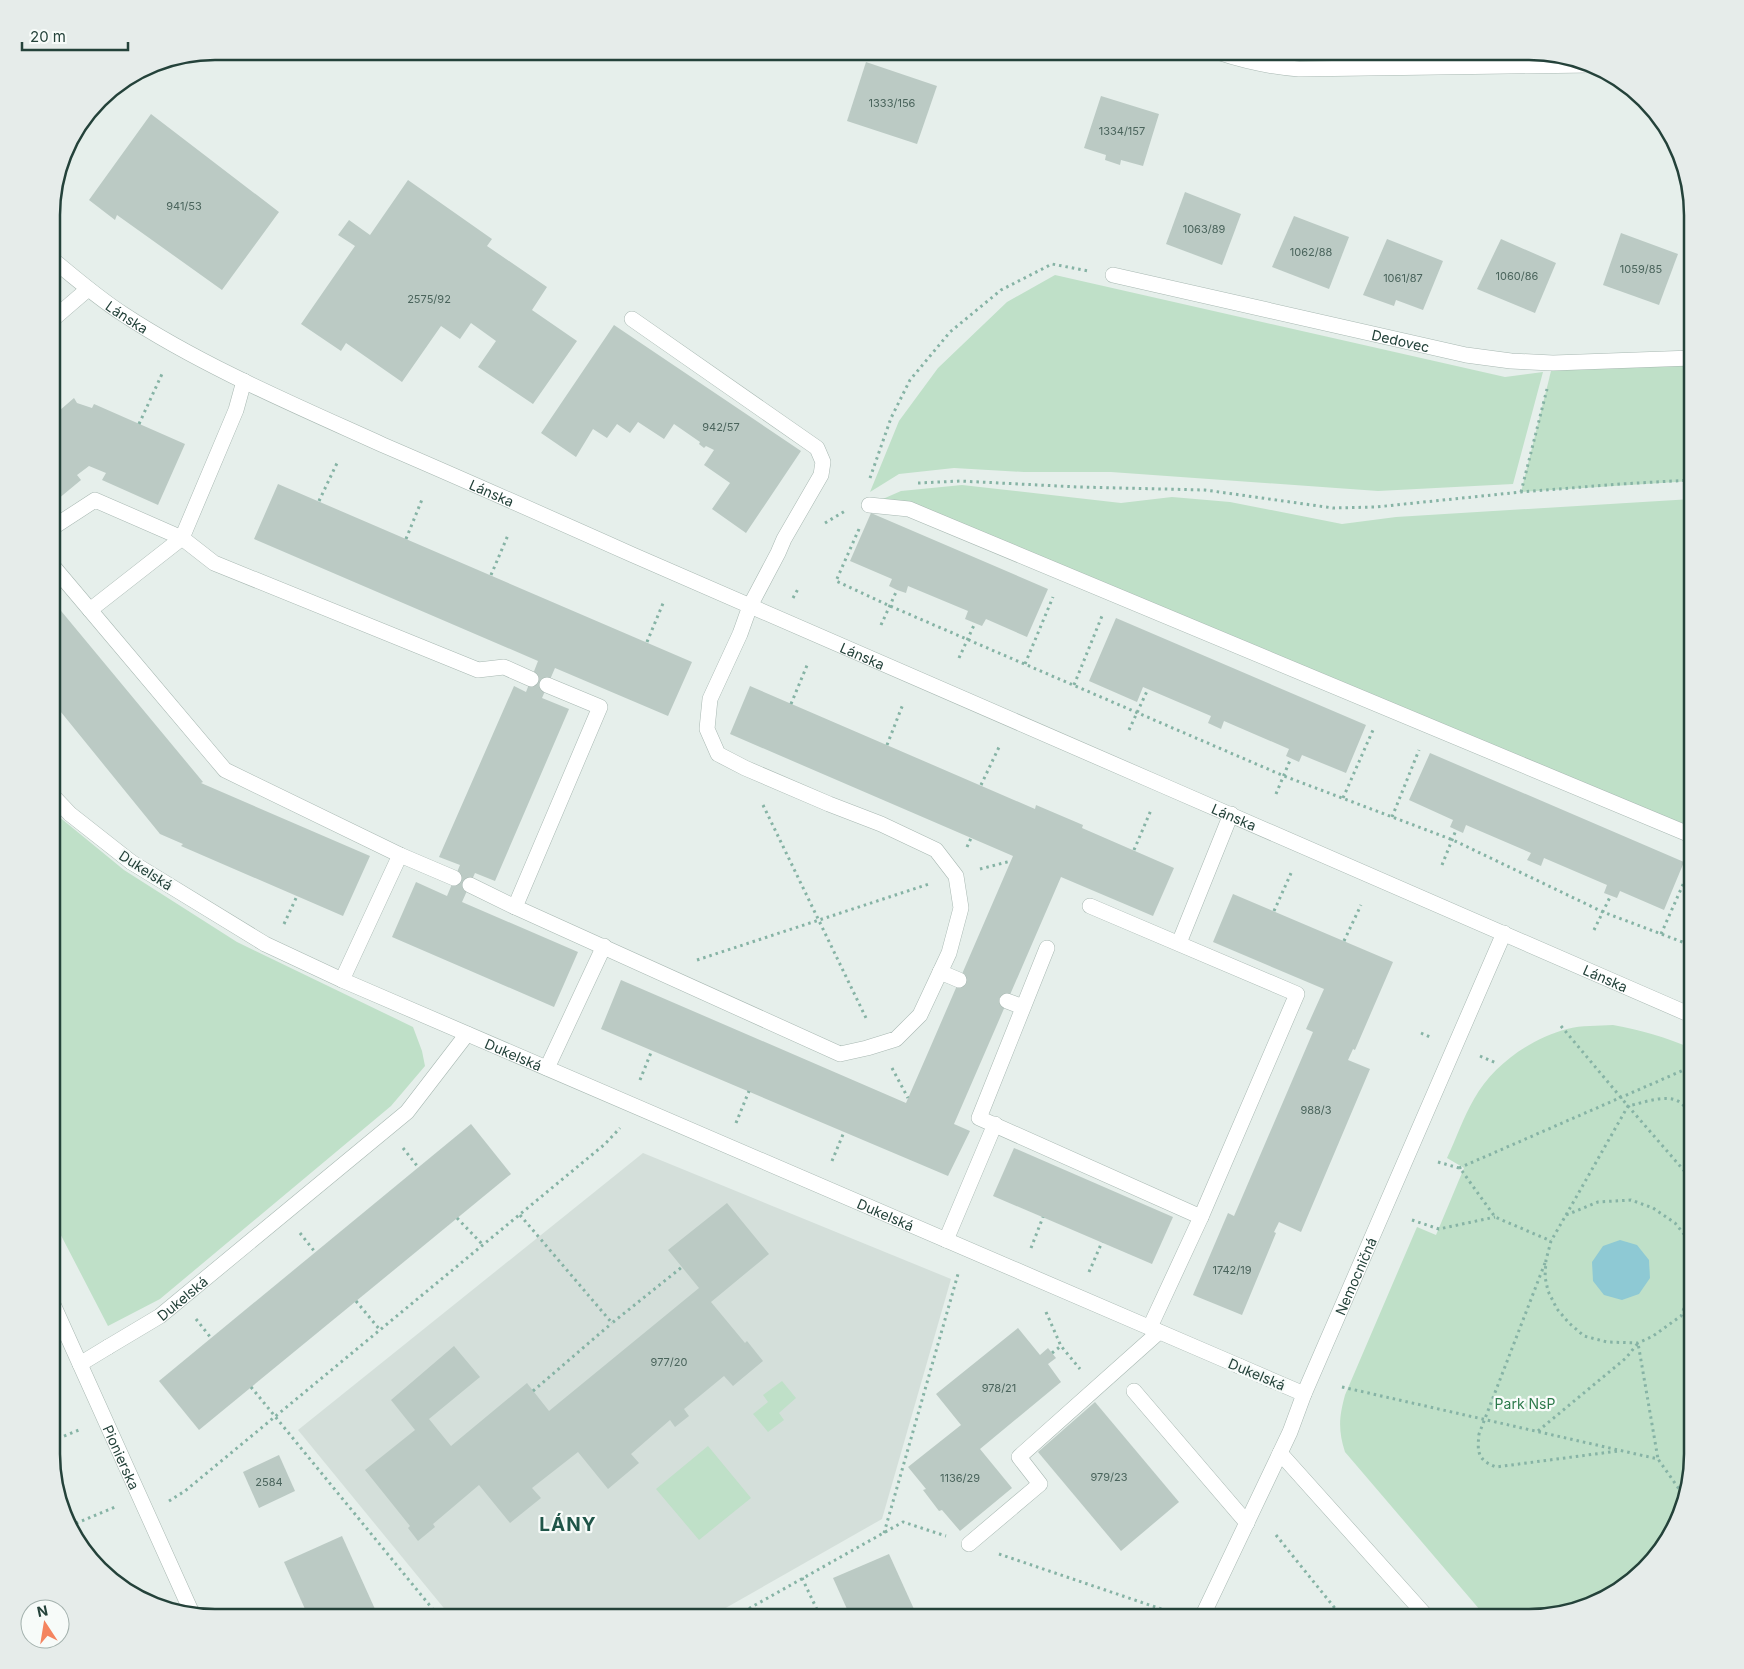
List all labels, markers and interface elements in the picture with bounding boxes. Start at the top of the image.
scale bar [22,20,129,52]
text: 20 m [30,27,66,46]
house number: 1333/156 [869,96,916,110]
house number: 1334/157 [1099,124,1145,138]
house number: 941/53 [166,199,202,213]
house number: 1063/89 [1183,222,1225,236]
house number: 1062/88 [1290,245,1332,259]
house number: 1059/85 [1620,262,1662,276]
house number: 1060/86 [1496,269,1539,283]
house number: 1061/87 [1383,271,1423,285]
house number: 2575/92 [407,292,451,306]
street label: Lánska [103,297,152,337]
street label: Dedovec [1370,325,1431,355]
house number: 942/57 [702,420,740,434]
street label: Lánska [467,475,517,510]
street label: Lánska [838,638,888,672]
street label: Lánska [1209,799,1259,833]
street label: Dukelská [116,846,176,894]
street label: Lánska [1581,961,1631,995]
street label: Dukelská [483,1034,545,1074]
house number: 988/3 [1300,1103,1332,1117]
street label: Dukelská [855,1194,917,1234]
street label: Nemocničná [1331,1234,1380,1318]
house number: 1742/19 [1212,1263,1252,1277]
street label: Dukelská [153,1272,211,1324]
street label: Dukelská [1226,1354,1288,1394]
house number: 977/20 [651,1355,687,1369]
house number: 978/21 [982,1381,1016,1395]
park label: Park NsP [1495,1395,1555,1412]
street label: Pionierska [100,1422,144,1492]
house number: 979/23 [1090,1470,1128,1484]
house number: 1136/29 [940,1471,980,1485]
house number: 2584 [255,1475,283,1489]
district label: LÁNY [539,1513,597,1536]
north arrow [20,1599,70,1649]
text: N [35,1601,49,1620]

